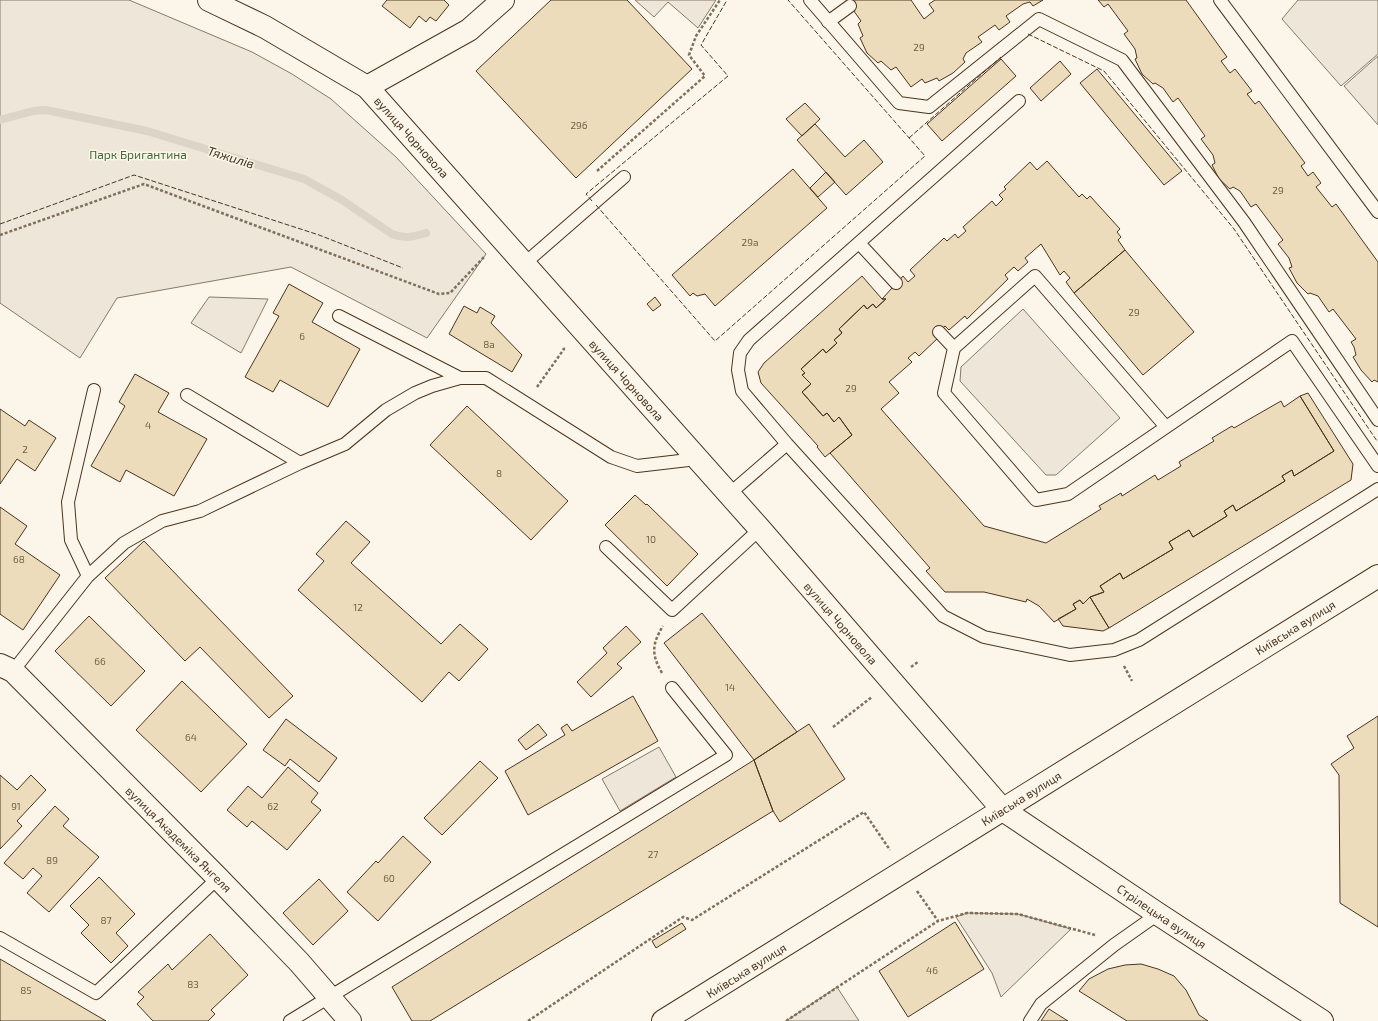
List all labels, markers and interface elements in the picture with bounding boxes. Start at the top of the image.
house number: 29 [913,41,925,53]
street label: вулиця Чорновола [371,93,452,181]
house number: 29б [570,119,588,131]
water label: Тяжилів [206,142,256,172]
park label: Парк Бригантина [89,147,187,161]
house number: 29 [1272,184,1284,196]
house number: 29а [742,236,758,248]
house number: 29 [1128,306,1140,318]
house number: 6 [299,330,305,342]
street label: вулиця Чорновола [586,336,667,424]
house number: 8а [483,338,495,350]
house number: 29 [845,382,857,394]
house number: 4 [145,419,151,431]
house number: 2 [22,443,28,455]
house number: 8 [496,467,502,479]
house number: 10 [646,533,656,545]
house number: 68 [13,553,25,565]
street label: вулиця Чорновола [801,579,881,668]
street label: Київська вулиця [1252,597,1338,658]
house number: 12 [353,601,363,613]
house number: 66 [94,655,106,667]
house number: 14 [725,681,735,693]
house number: 64 [185,731,197,743]
street label: Київська вулиця [978,768,1064,829]
street label: вулиця Академіка Янгеля [122,783,235,896]
house number: 91 [11,800,21,812]
house number: 62 [267,800,279,812]
house number: 27 [648,848,658,860]
house number: 89 [46,854,58,866]
house number: 60 [383,872,395,884]
street label: Стрілецька вулиця [1114,881,1209,952]
house number: 87 [100,914,112,926]
street label: Київська вулиця [703,940,789,1001]
house number: 46 [926,964,938,976]
house number: 83 [187,978,199,990]
house number: 85 [20,984,32,996]

